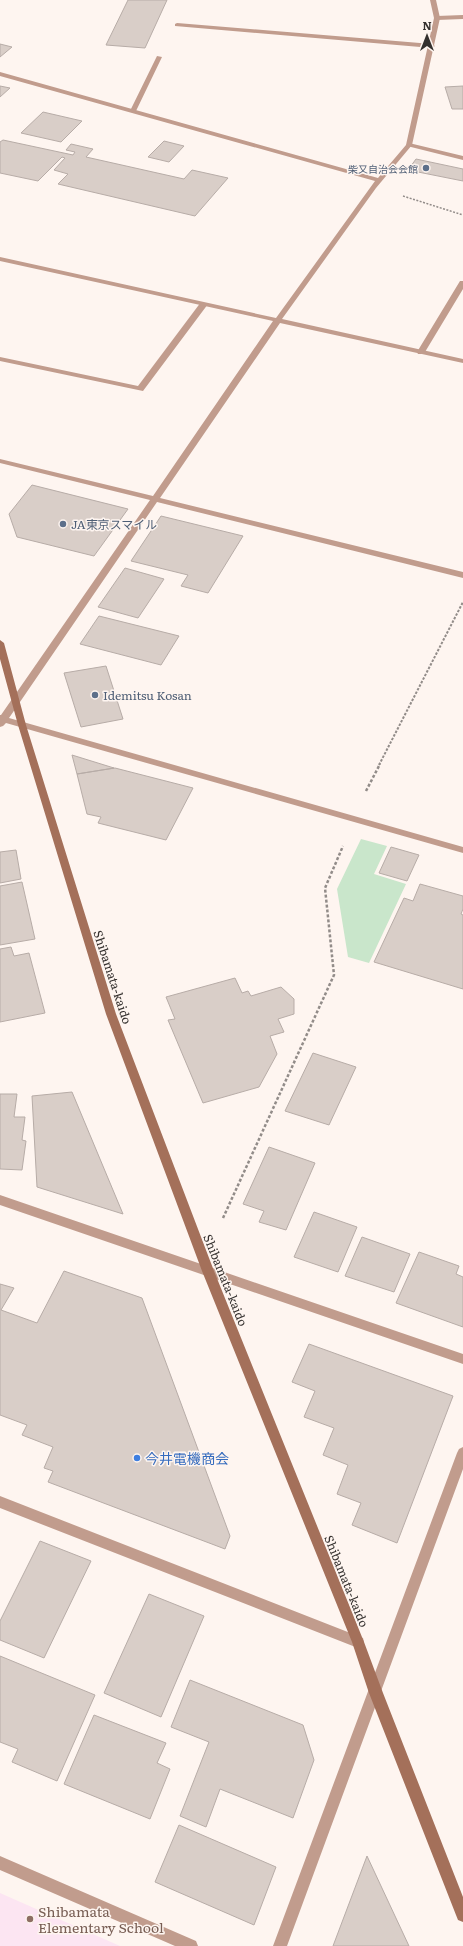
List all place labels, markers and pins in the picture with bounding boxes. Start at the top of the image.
place label: 柴又自治会会館 [348,161,418,176]
marker: 柴又自治会会館 [421,163,431,173]
place label: JA東京スマイル [71,515,157,533]
marker: JA東京スマイル [58,519,68,529]
place label: Idemitsu Kosan [103,686,192,704]
marker: Idemitsu Kosan [90,690,100,700]
place label: 今井電機商会 [145,1448,229,1468]
marker: 今井電機商会 [132,1453,142,1463]
place label: Shibamata Elementary School [38,1901,164,1937]
marker: Shibamata Elementary School [25,1914,35,1924]

